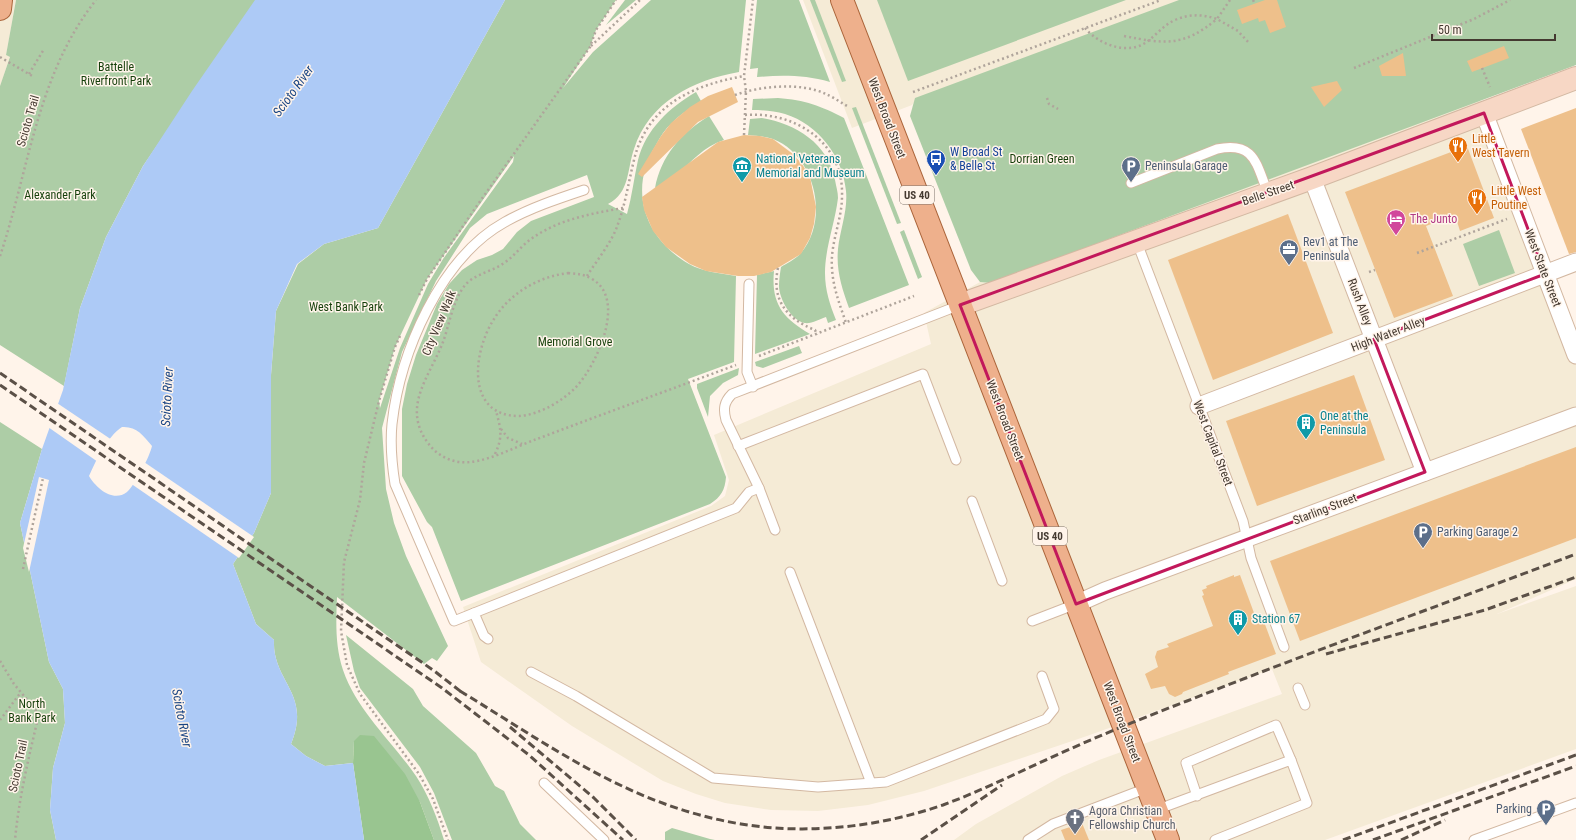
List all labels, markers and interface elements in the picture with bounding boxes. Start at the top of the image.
scale bar [1432,16,1555,42]
text: 50 m [1438,23,1462,37]
park label: Battelle Riverfront Park [81,60,152,88]
water label: Scioto River [270,62,317,119]
street label: West Broad Street [865,76,909,161]
street label: Scioto Trail [14,94,42,148]
place label: Little West Tavern [1472,132,1530,160]
restaurant icon: Little West Tavern [1447,135,1469,163]
place label: W Broad St & Belle St [950,145,1003,173]
bus stop icon: W Broad St & Belle St [925,148,947,176]
place label: National Veterans Memorial and Museum [756,152,864,180]
park label: Dorrian Green [1010,152,1075,166]
museum icon: National Veterans Memorial and Museum [731,155,753,183]
parking icon: Peninsula Garage [1120,155,1142,183]
place label: Peninsula Garage [1145,159,1228,173]
street label: Belle Street [1240,177,1296,208]
place label: Little West Poutine [1491,184,1542,212]
road number: US 40 [900,186,934,204]
restaurant icon: Little West Poutine [1466,187,1488,215]
park label: Alexander Park [24,188,96,202]
hotel icon: The Junto [1385,208,1407,236]
place label: The Junto [1410,212,1457,226]
street label: West State Street [1522,227,1564,309]
place label: Rev1 at The Peninsula [1303,235,1359,263]
office icon: Rev1 at The Peninsula [1278,238,1300,266]
street label: Rush Alley [1345,277,1375,327]
street label: City View Walk [419,288,459,358]
park label: West Bank Park [309,300,384,314]
street label: High Water Alley [1349,314,1427,354]
park label: Memorial Grove [538,335,613,349]
water label: Scioto River [158,366,176,427]
street label: West Broad Street [983,378,1027,463]
street label: West Capital Street [1190,398,1236,488]
place label: One at the Peninsula [1320,409,1369,437]
building icon: One at the Peninsula [1295,412,1317,440]
street label: Starling Street [1291,490,1359,528]
parking icon: Parking Garage 2 [1412,521,1434,549]
place label: Parking Garage 2 [1437,525,1518,539]
road number: US 40 [1033,527,1067,545]
building icon: Station 67 [1227,608,1249,636]
place label: Station 67 [1252,612,1300,626]
street label: West Broad Street [1100,680,1144,765]
water label: Scioto River [169,688,195,750]
park label: North Bank Park [8,697,56,725]
street label: Scioto Trail [6,739,30,793]
parking icon: Parking [1535,798,1557,826]
place label: Parking [1496,802,1532,816]
place label: Agora Christian Fellowship Church [1089,804,1176,832]
church icon: Agora Christian Fellowship Church [1064,807,1086,835]

